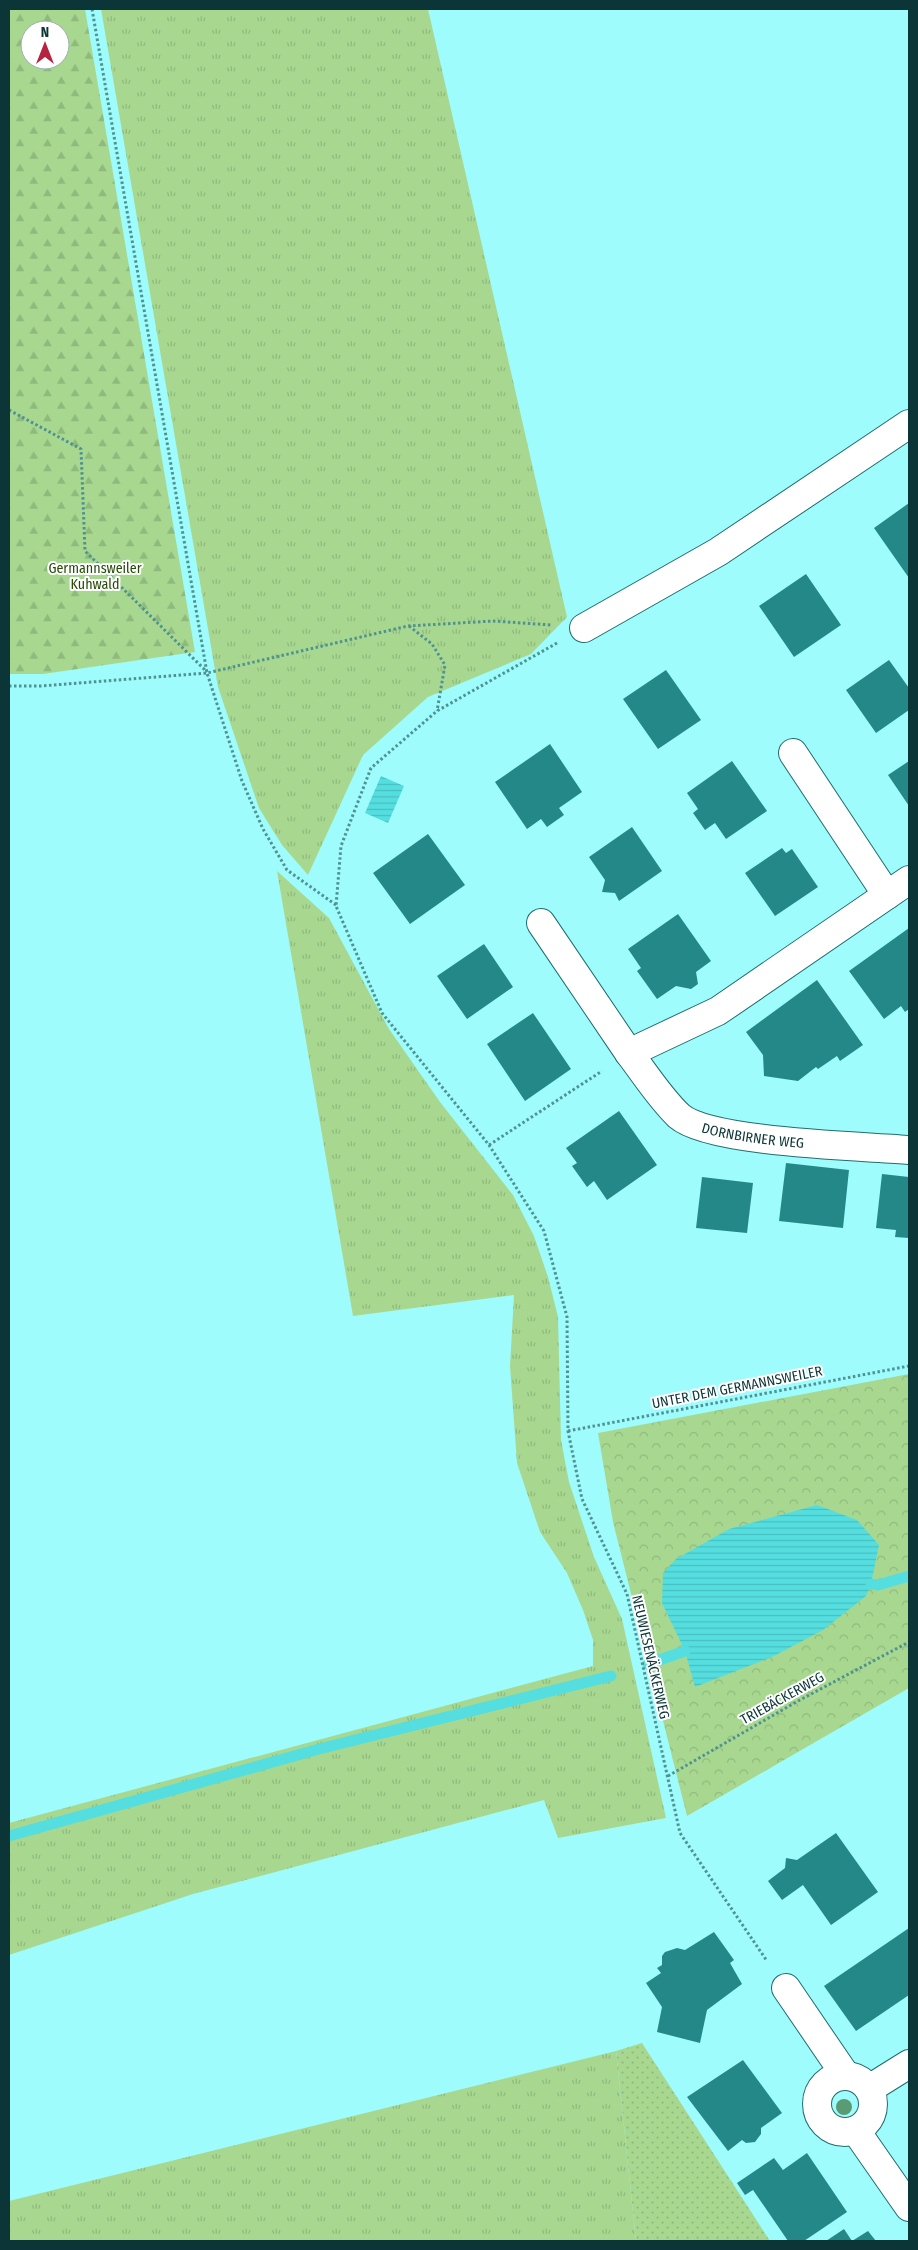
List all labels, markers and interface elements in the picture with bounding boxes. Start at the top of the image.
north arrow [20,20,70,70]
text: N [41,24,49,41]
park label: Germannsweiler Kuhwald [48,560,142,593]
street label: DORNBIRNER WEG [700,1120,805,1152]
street label: UNTER DEM GERMANNSWEILER [651,1363,824,1412]
street label: NEUWIESENÄCKERWEG [628,1593,673,1721]
street label: TRIEBÄCKERWEG [738,1669,827,1728]

